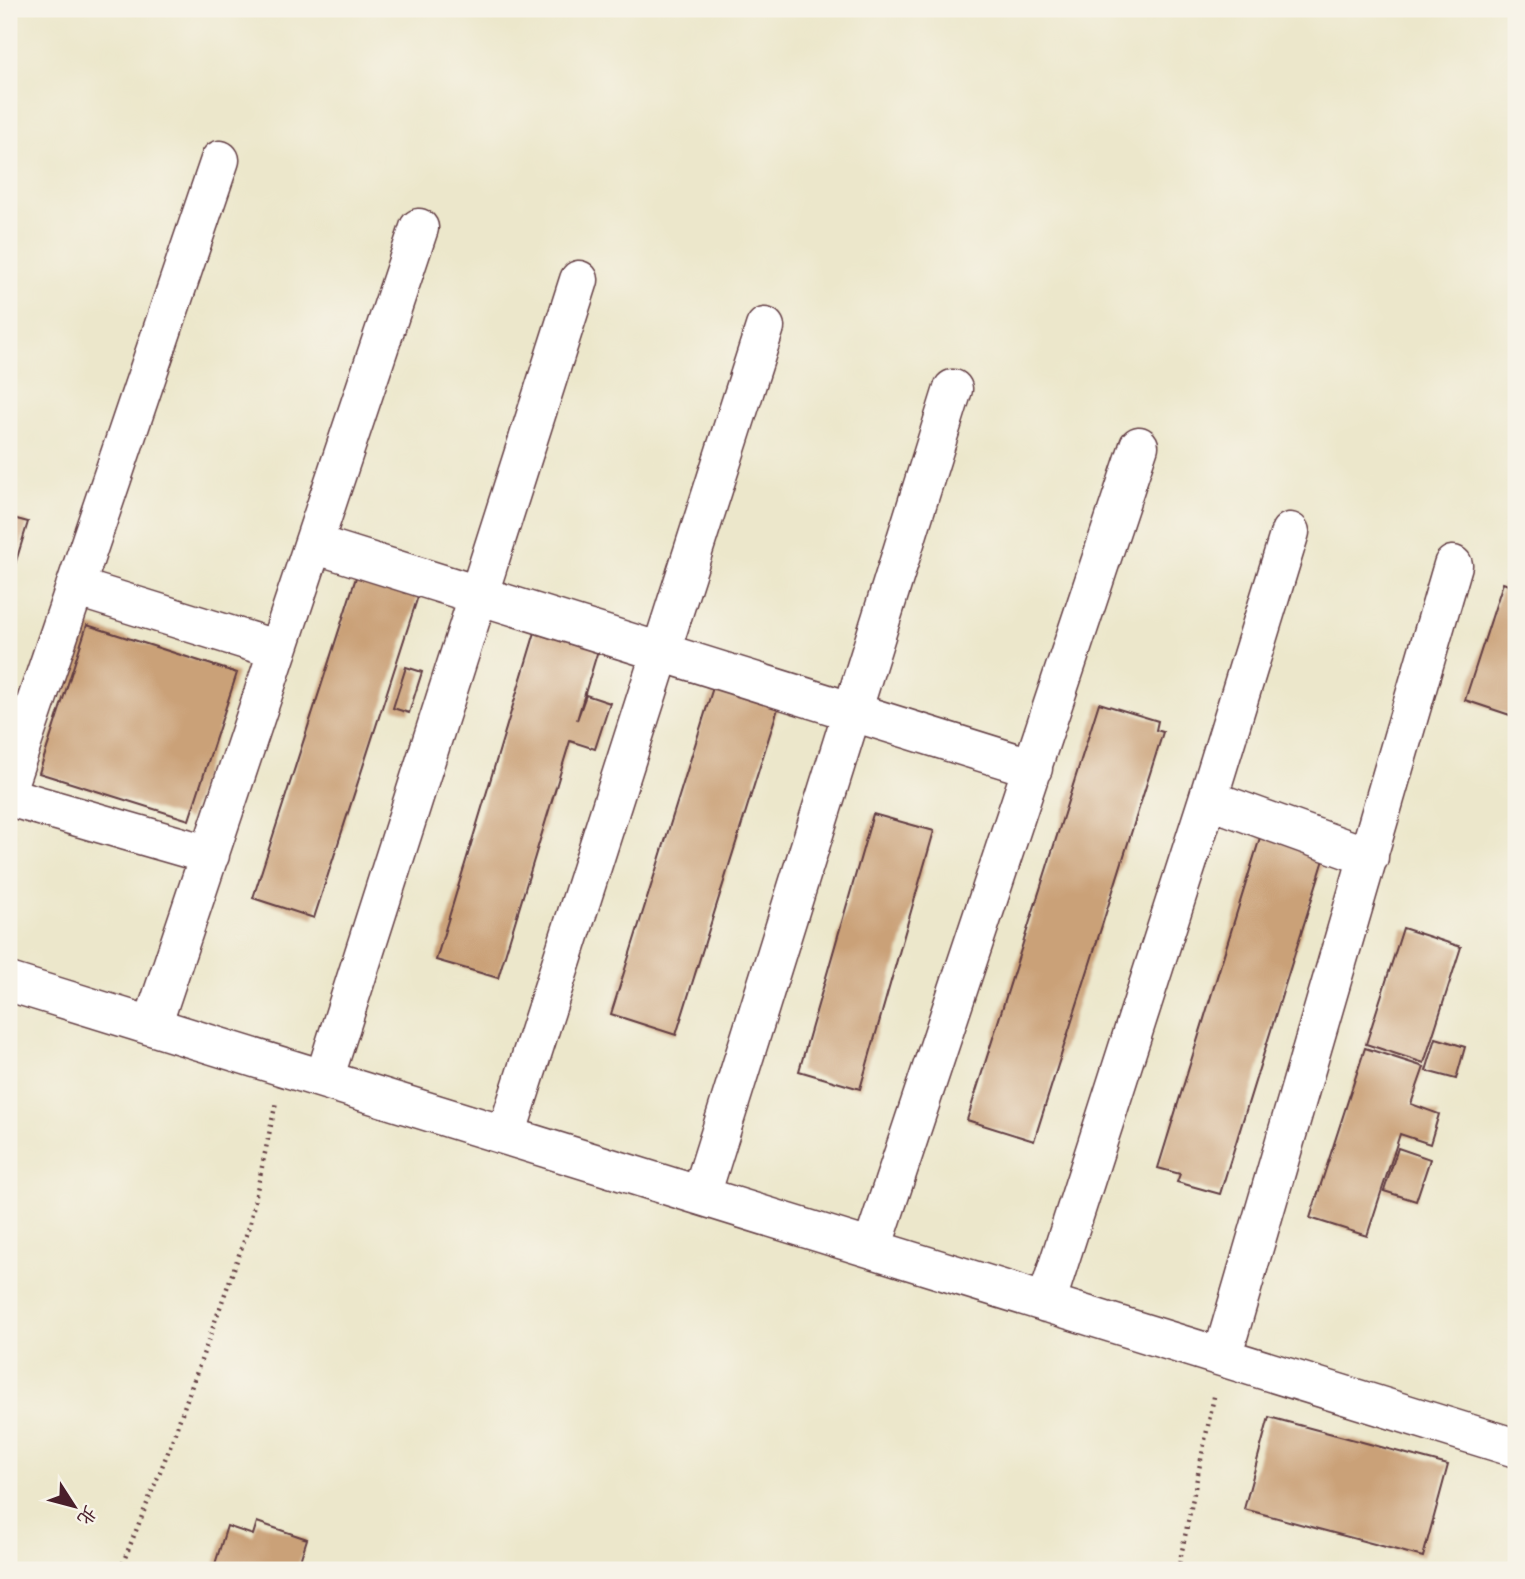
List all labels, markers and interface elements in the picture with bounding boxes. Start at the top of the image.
north arrow [38,1470,108,1540]
text: 北 [70,1499,103,1531]

